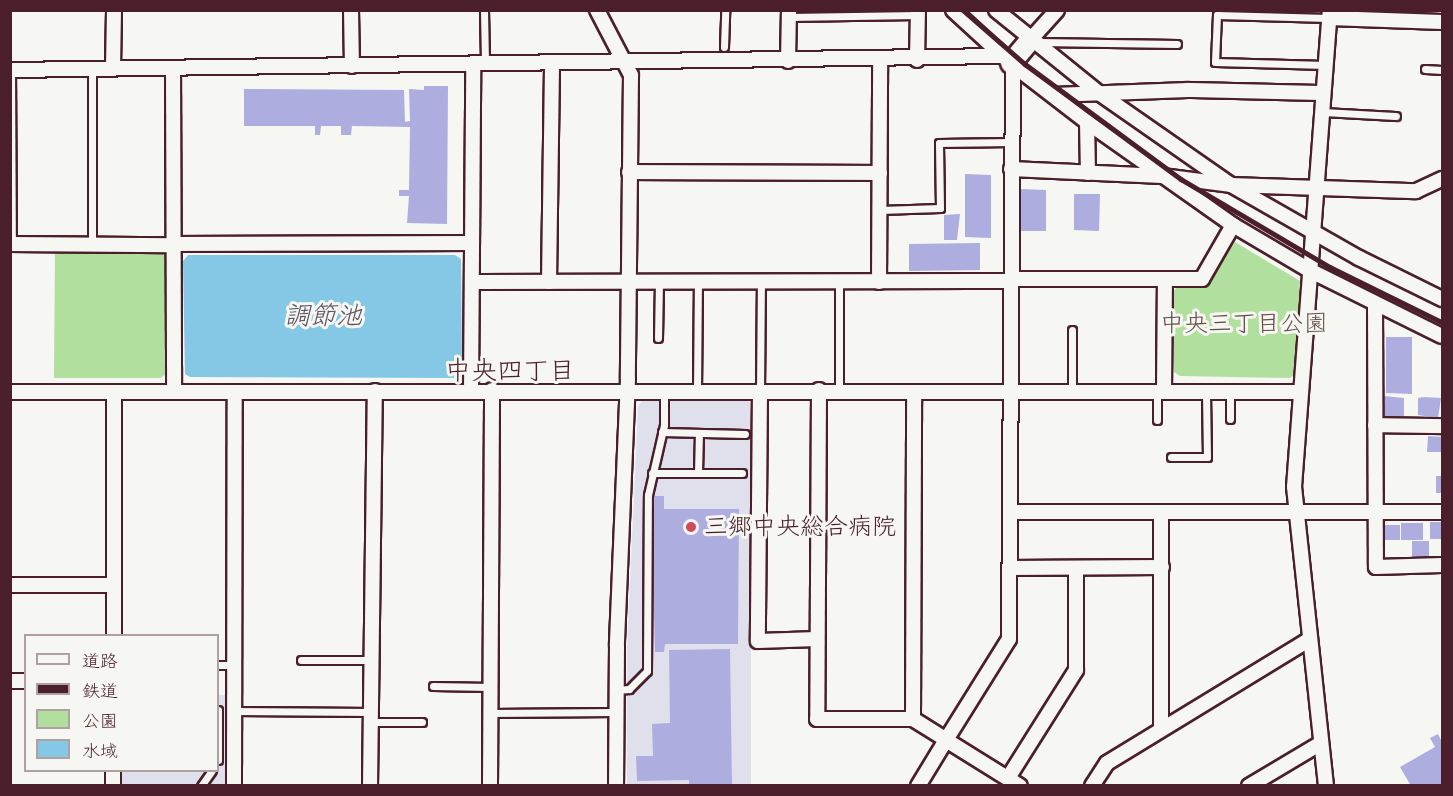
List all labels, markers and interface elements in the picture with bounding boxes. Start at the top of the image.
water label: 調節池 [284,300,362,332]
park label: 中央三丁目公園 [1160,310,1328,338]
district label: 中央四丁目 [445,355,575,387]
place label: 三郷中央総合病院 [704,513,896,541]
marker: 三郷中央総合病院 [682,518,700,536]
legend [24,634,219,772]
text: 道路 [82,650,118,672]
text: 鉄道 [82,680,118,702]
text: 公園 [82,710,118,732]
text: 水域 [82,740,118,762]

